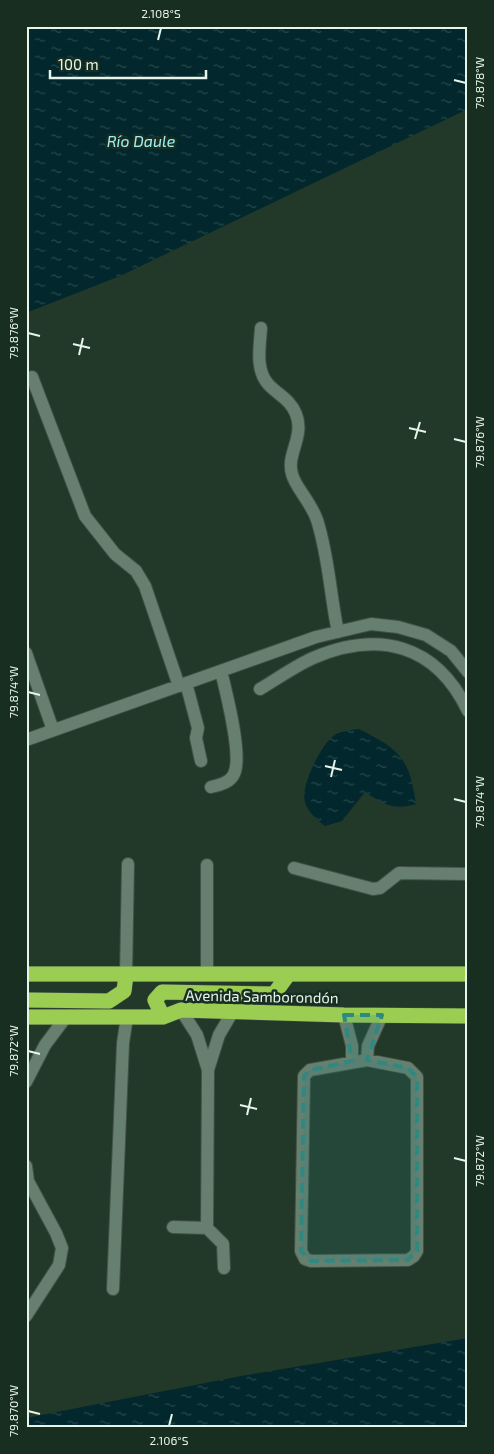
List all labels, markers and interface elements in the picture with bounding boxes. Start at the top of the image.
text: 2.108°S [141,6,181,20]
scale bar [50,48,206,80]
text: 100 m [58,55,99,73]
text: 79.878°W [472,57,486,109]
water label: Río Daule [107,131,176,150]
text: 79.876°W [6,307,20,359]
text: 79.876°W [472,416,486,468]
text: 79.874°W [6,666,20,718]
text: 79.874°W [472,776,486,828]
street label: Avenida Samborondón [185,986,339,1006]
text: 79.872°W [6,1025,20,1077]
text: 79.872°W [472,1135,486,1187]
text: 79.870°W [6,1385,20,1437]
text: 2.106°S [150,1433,189,1447]

